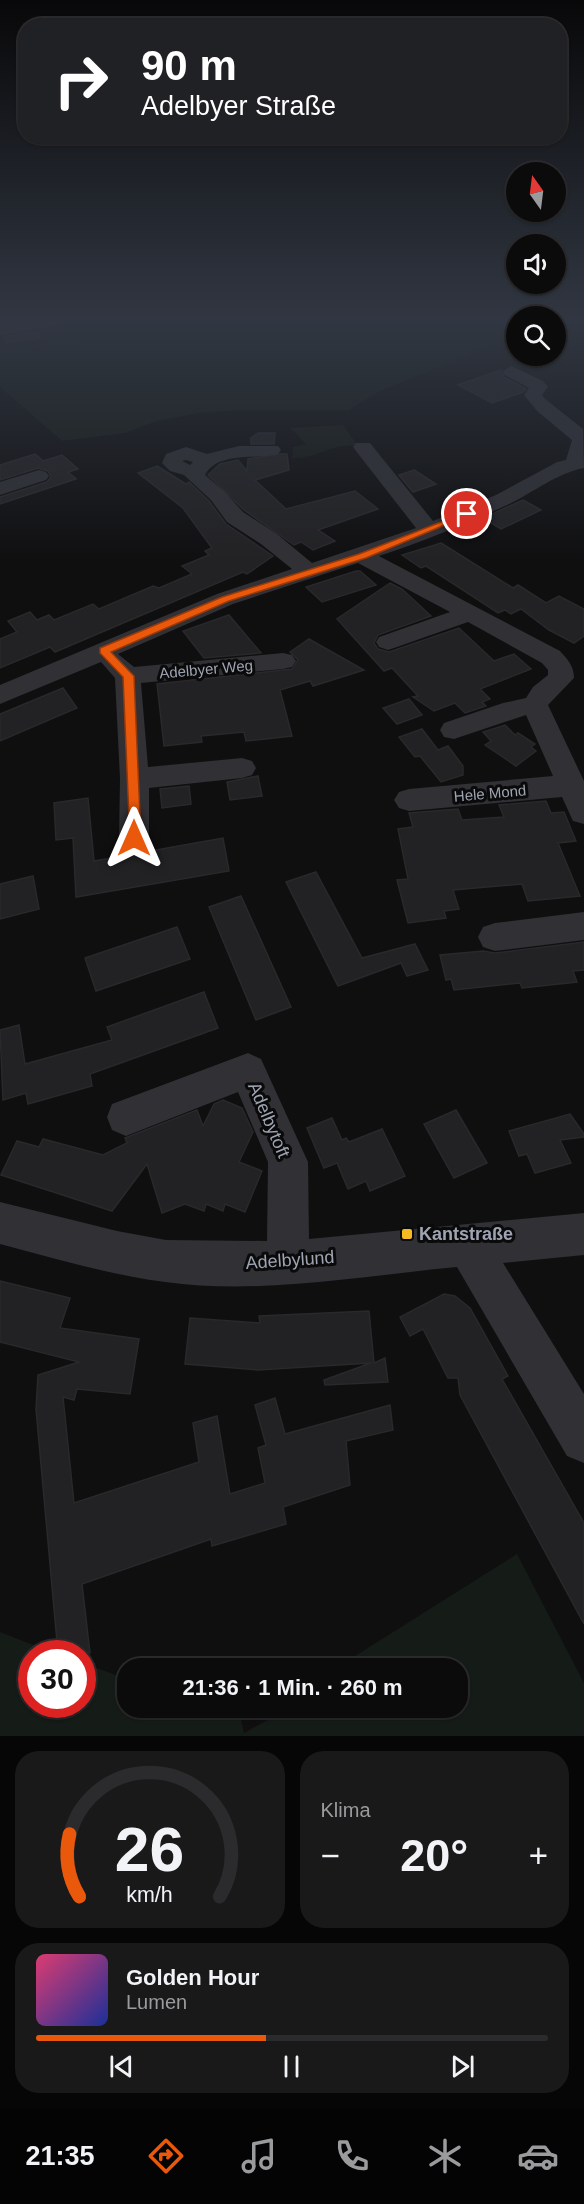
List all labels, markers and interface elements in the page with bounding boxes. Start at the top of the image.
icon: right [42,42,120,120]
text: 90 m [141,42,237,89]
text: Adelbyer Straße [141,91,336,121]
north arrow [506,162,566,222]
map controls [506,162,566,366]
button: sound [506,234,566,294]
button: search [506,306,566,366]
pin [441,488,492,539]
icon: arrive [450,497,483,530]
street label: Adelbyer Weg [158,656,254,682]
street label: Hele Mond [453,781,527,805]
position arrow [102,806,166,870]
street label: Adelbytoft [244,1079,294,1161]
place label: Kantstraße [419,1224,513,1244]
marker: Kantstraße [400,1227,414,1241]
street label: Adelbylund [245,1247,335,1273]
speed limit sign: 30 [18,1640,96,1718]
text: 21:36 · 1 Min. · 260 m [182,1675,403,1700]
text: Klima [321,1799,371,1821]
text: 26 [115,1815,184,1884]
text: 20° [400,1830,468,1881]
text: − [321,1837,340,1874]
text: + [529,1837,548,1874]
text: km/h [127,1883,173,1907]
text: Golden Hour [126,1965,259,1990]
text: Lumen [126,1991,187,2013]
icon: previous [105,2050,138,2083]
icon: pause [275,2050,308,2083]
icon: next [446,2050,479,2083]
icon: directions [145,2135,187,2177]
icon: music [238,2135,280,2177]
icon: phone [331,2135,373,2177]
icon: climate [424,2135,466,2177]
icon: car [517,2135,559,2177]
text: 21:35 [25,2141,94,2171]

